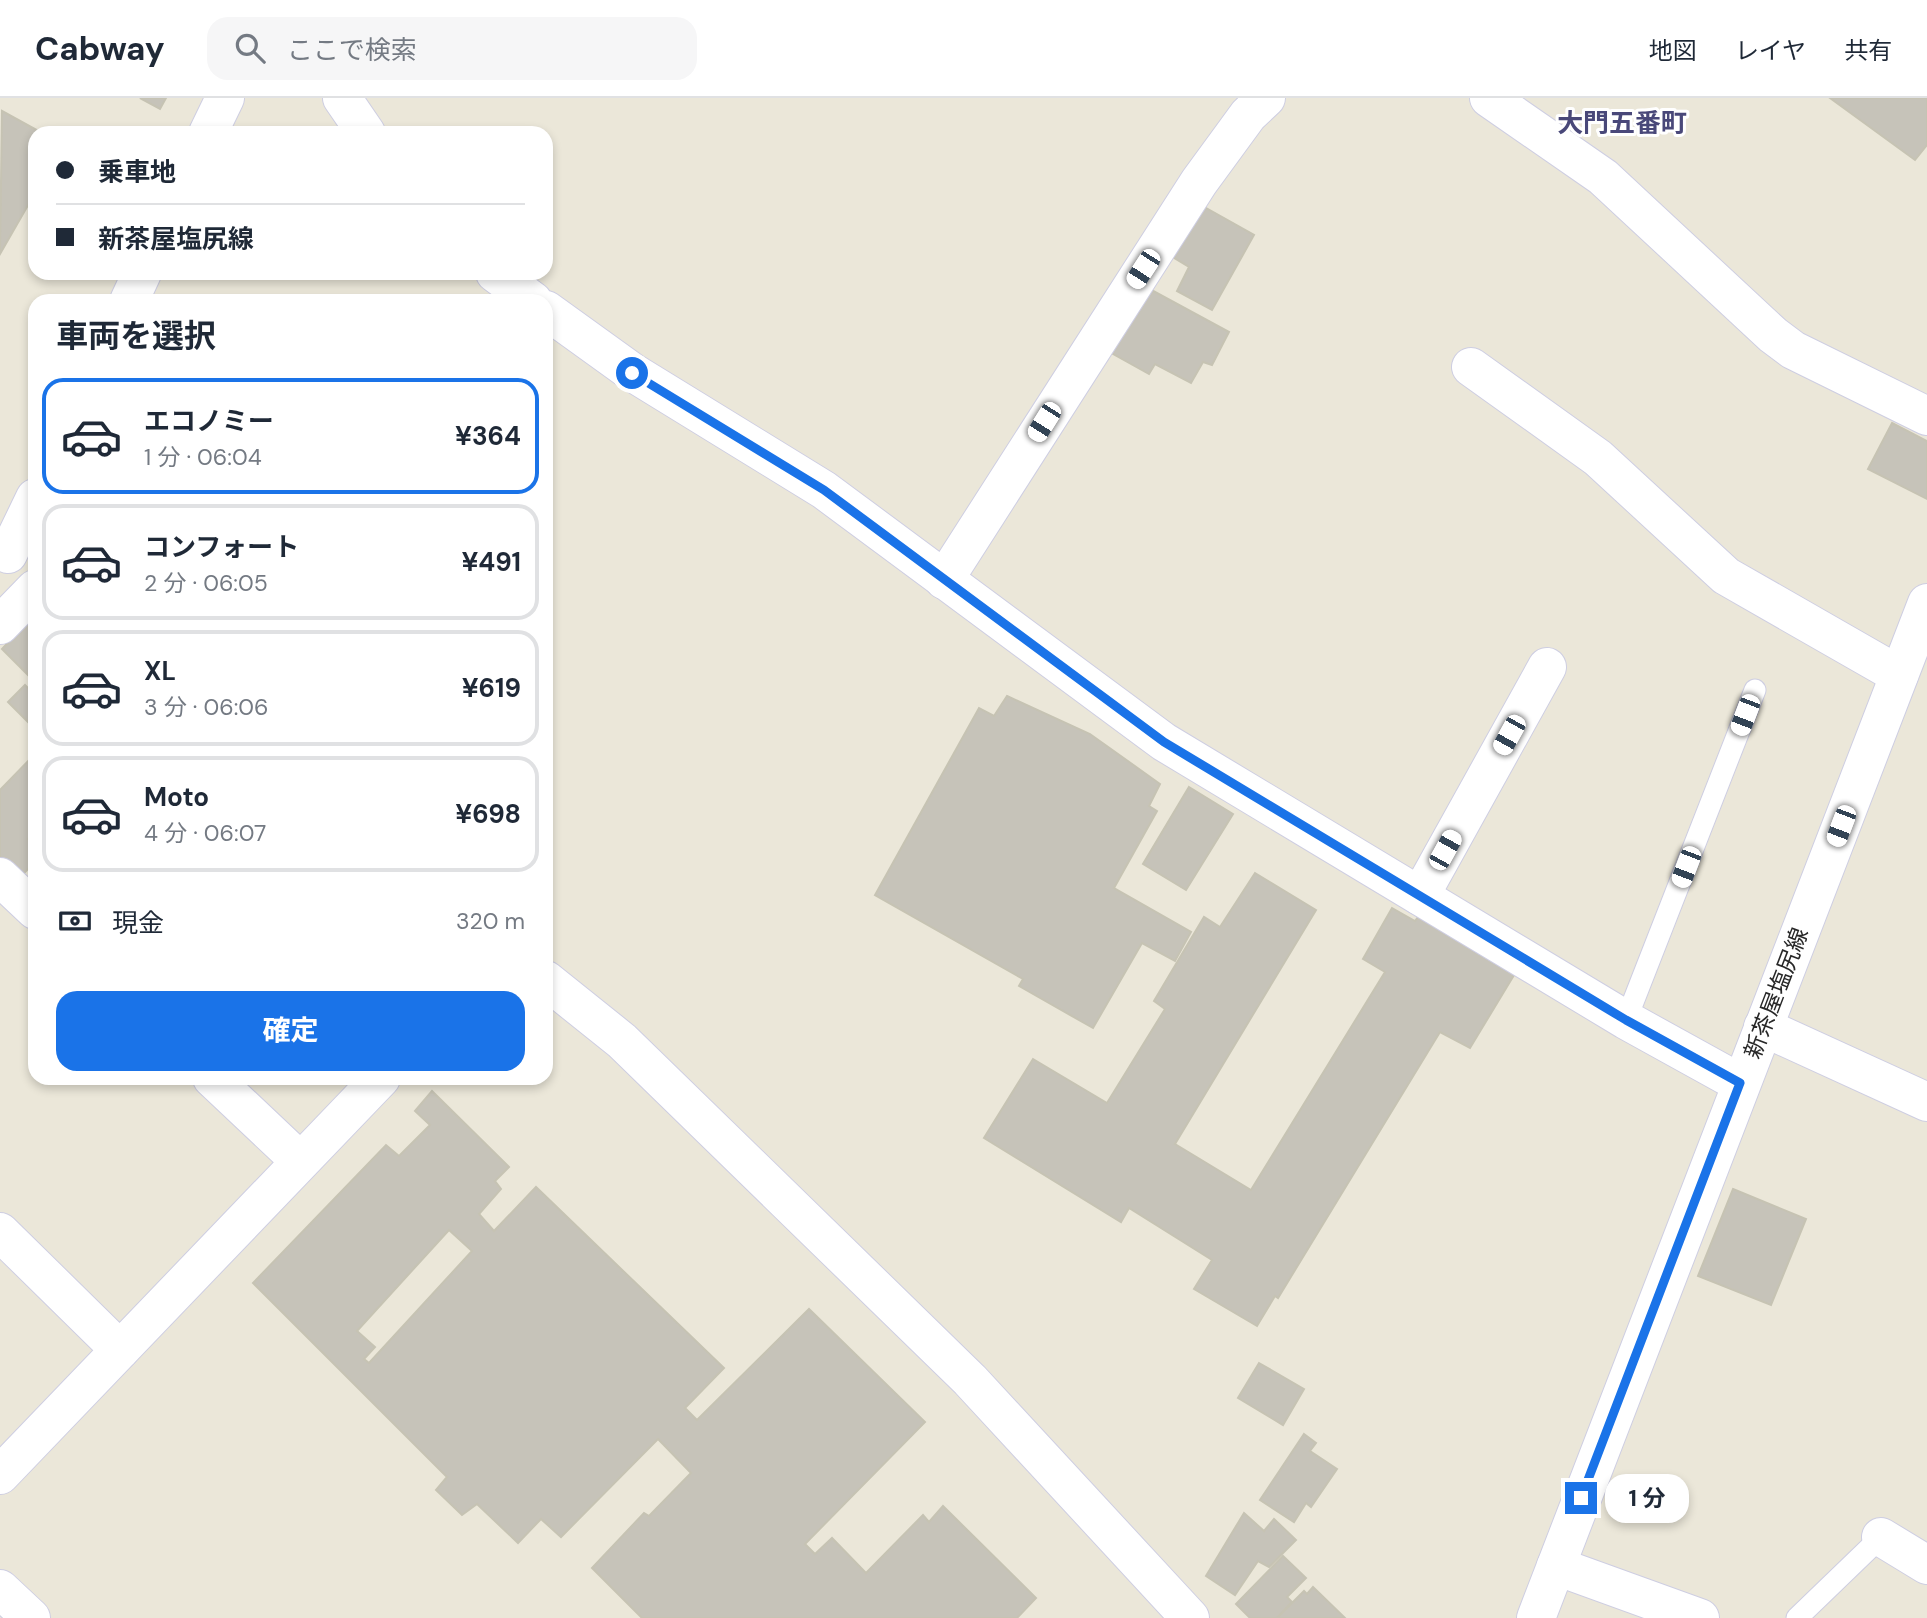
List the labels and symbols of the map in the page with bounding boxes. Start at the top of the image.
district label: 大門五番町 [1557,106,1687,140]
car [1123,246,1164,292]
route start [616,357,648,389]
car [1024,399,1065,445]
car [1728,692,1763,738]
car [1490,712,1529,758]
car [1824,803,1859,849]
car [1426,827,1465,873]
car [1669,844,1704,890]
street label: 新茶屋塩尻線 [1737,923,1815,1063]
callout: 1 分 [1606,1474,1690,1522]
route end [1565,1482,1597,1514]

